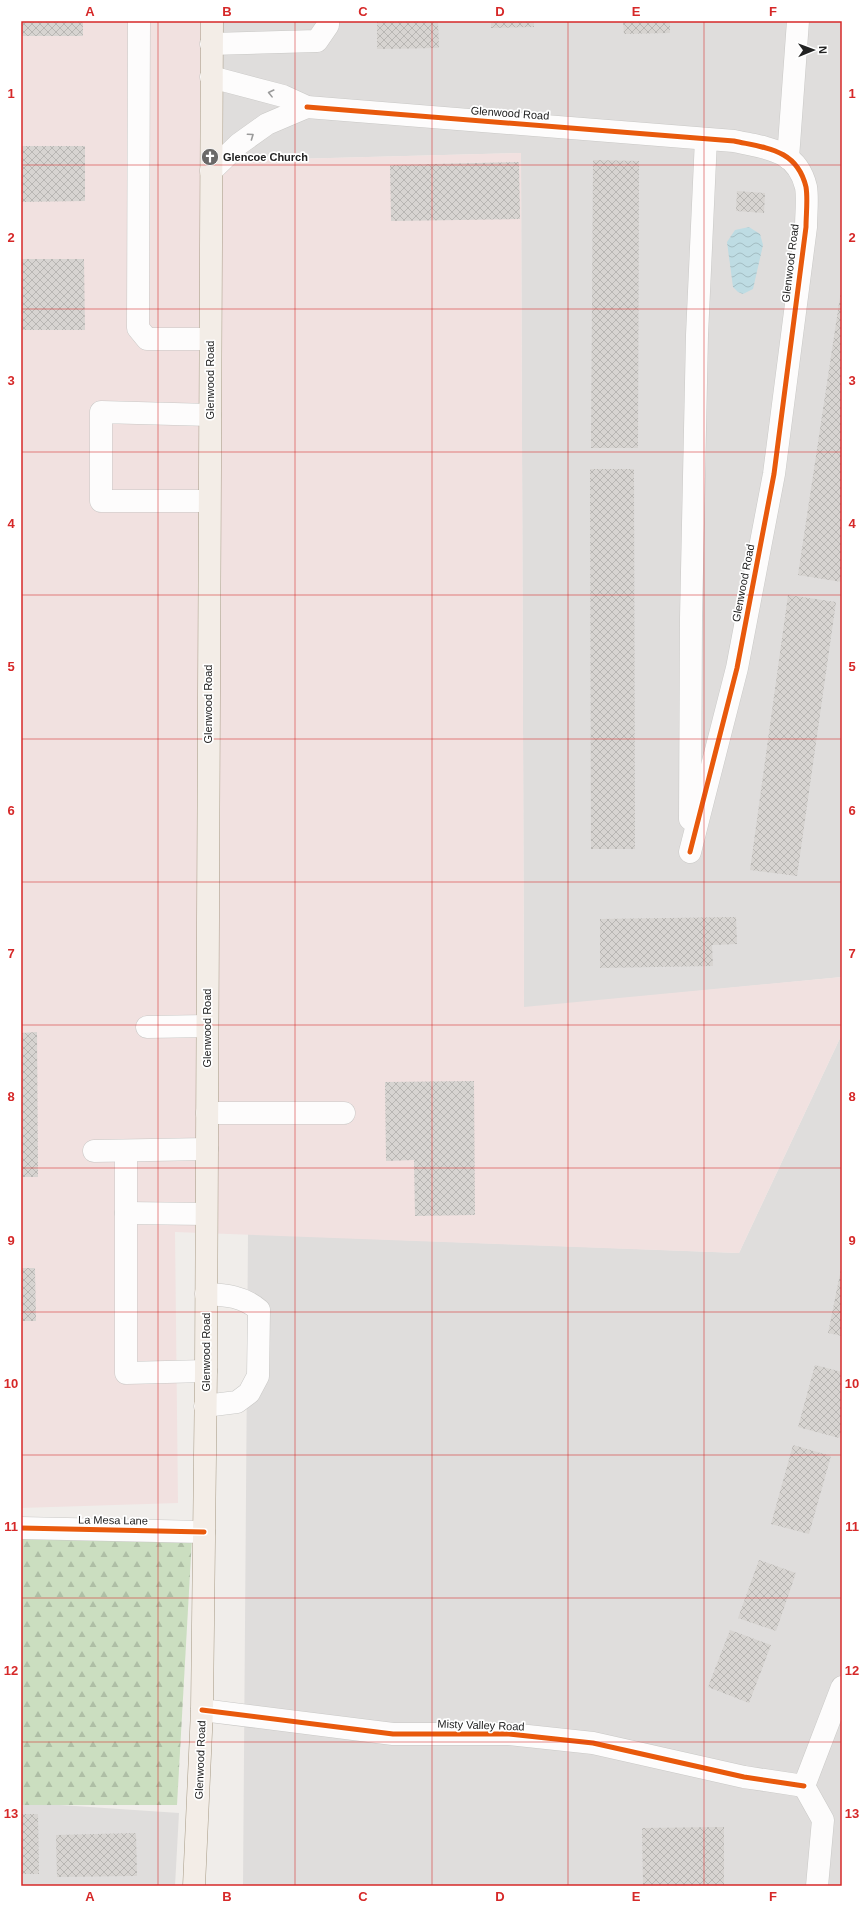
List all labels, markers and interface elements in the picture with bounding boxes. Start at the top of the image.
text: A [85,4,95,19]
text: B [222,4,232,19]
text: C [358,4,368,19]
text: D [495,4,505,19]
text: E [632,4,641,19]
text: F [769,4,777,19]
north arrow [793,30,833,70]
text: N [817,46,829,54]
text: 1 [7,86,15,101]
text: 1 [848,86,856,101]
one-way arrow [267,89,274,98]
street label: Glenwood Road [470,104,550,122]
one-way arrow [246,134,253,141]
church icon: Glencoe Church [200,147,220,167]
place label: Glencoe Church [223,151,308,163]
street label: Glenwood Road [779,223,801,303]
text: 2 [7,230,15,245]
text: 2 [848,230,856,245]
street label: Glenwood Road [204,341,216,419]
text: 3 [7,373,15,388]
text: 3 [848,373,856,388]
text: 4 [7,516,15,531]
text: 4 [848,516,856,531]
street label: Glenwood Road [730,543,756,623]
text: 5 [7,659,15,674]
text: 5 [848,659,856,674]
street label: Glenwood Road [202,665,214,743]
text: 6 [7,803,15,818]
text: 6 [848,803,856,818]
text: 7 [7,946,15,961]
text: 7 [848,946,856,961]
street label: Glenwood Road [201,989,213,1067]
text: 8 [7,1089,15,1104]
text: 8 [848,1089,856,1104]
text: 9 [7,1233,15,1248]
text: 9 [848,1233,856,1248]
street label: Glenwood Road [200,1313,212,1391]
text: 10 [4,1376,18,1391]
text: 10 [845,1376,859,1391]
street label: La Mesa Lane [78,1513,148,1527]
text: 11 [4,1519,18,1534]
text: 11 [845,1519,859,1534]
text: 12 [4,1663,18,1678]
text: 12 [845,1663,859,1678]
street label: Misty Valley Road [437,1717,525,1733]
street label: Glenwood Road [193,1720,207,1800]
text: 13 [4,1806,18,1821]
text: 13 [845,1806,859,1821]
text: A [85,1889,95,1904]
text: B [222,1889,232,1904]
text: C [358,1889,368,1904]
text: D [495,1889,505,1904]
text: E [632,1889,641,1904]
text: F [769,1889,777,1904]

